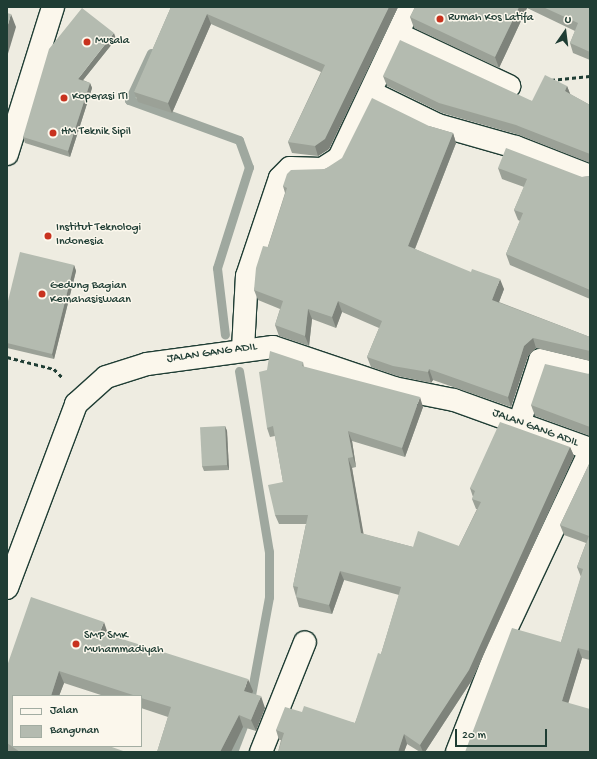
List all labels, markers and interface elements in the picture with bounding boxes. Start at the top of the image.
place label: Rumah Kos Latifa [448,12,533,26]
north arrow [545,12,585,52]
marker: Rumah Kos Latifa [435,14,445,24]
text: U [563,14,572,27]
place label: Musala [95,35,129,49]
marker: Musala [82,37,92,47]
place label: Koperasi ITI [72,91,128,105]
marker: Koperasi ITI [59,93,69,103]
place label: HM Teknik Sipil [61,126,131,140]
marker: HM Teknik Sipil [48,128,58,138]
place label: Institut Teknologi Indonesia [56,222,141,250]
marker: Institut Teknologi Indonesia [43,231,53,241]
place label: Gedung Bagian Kemahasiswaan [50,280,131,308]
marker: Gedung Bagian Kemahasiswaan [37,289,47,299]
street label: JALAN GANG ADIL [166,341,258,367]
street label: JALAN GANG ADIL [490,407,580,451]
place label: SMP SMK Muhammadiyah [84,630,163,658]
marker: SMP SMK Muhammadiyah [71,639,81,649]
legend [12,695,142,747]
text: Jalan [50,704,78,718]
scale bar [457,721,549,747]
text: Bangunan [50,724,99,738]
text: 20 m [462,729,486,743]

